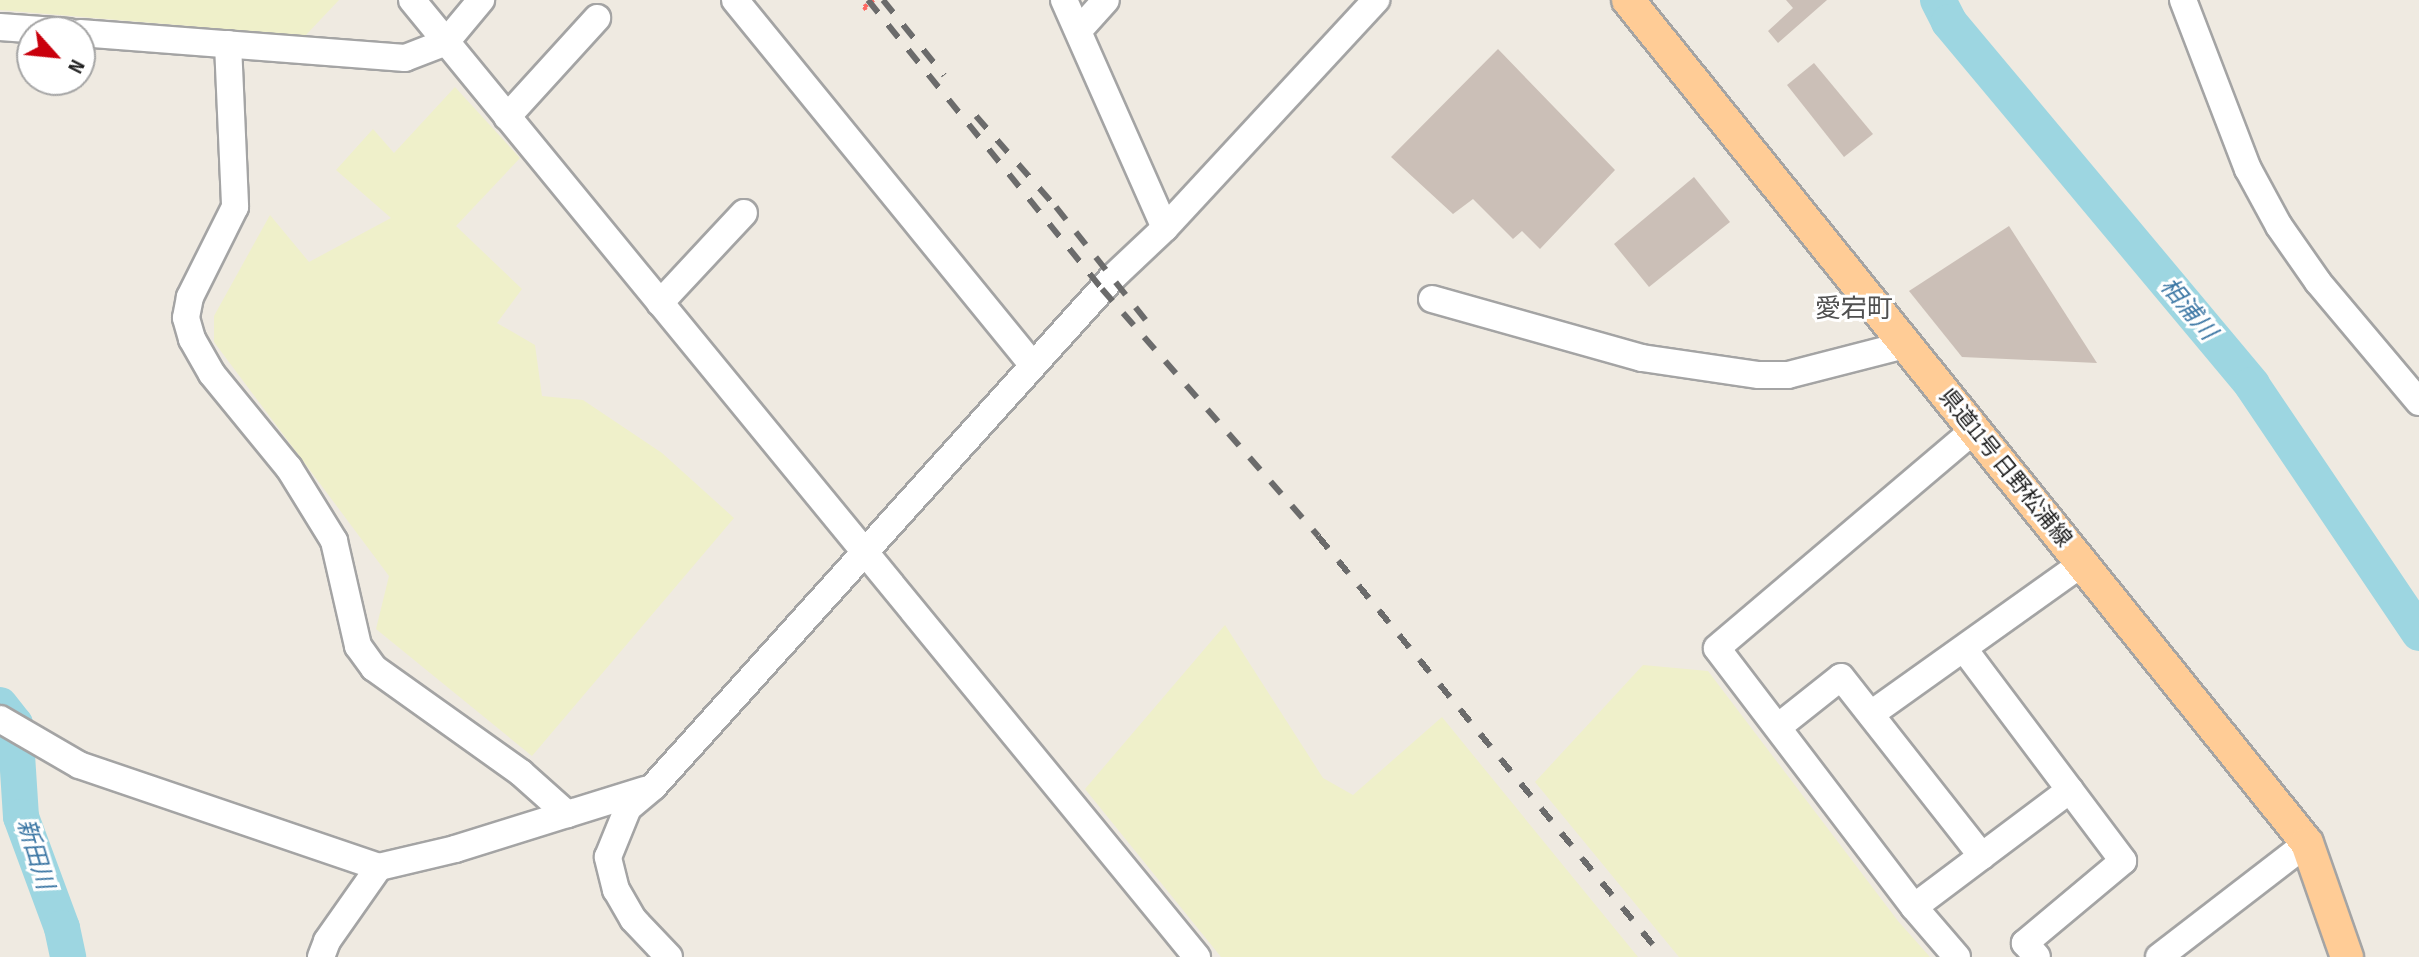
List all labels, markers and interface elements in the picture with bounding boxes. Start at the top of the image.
north arrow [16,16,96,96]
text: N [61,55,91,78]
water label: 相浦川 [2154,272,2222,346]
district label: 愛宕町 [1815,294,1893,326]
street label: 県道11号 日野松浦線 [1933,384,2077,552]
water label: 新田川 [11,815,59,893]

